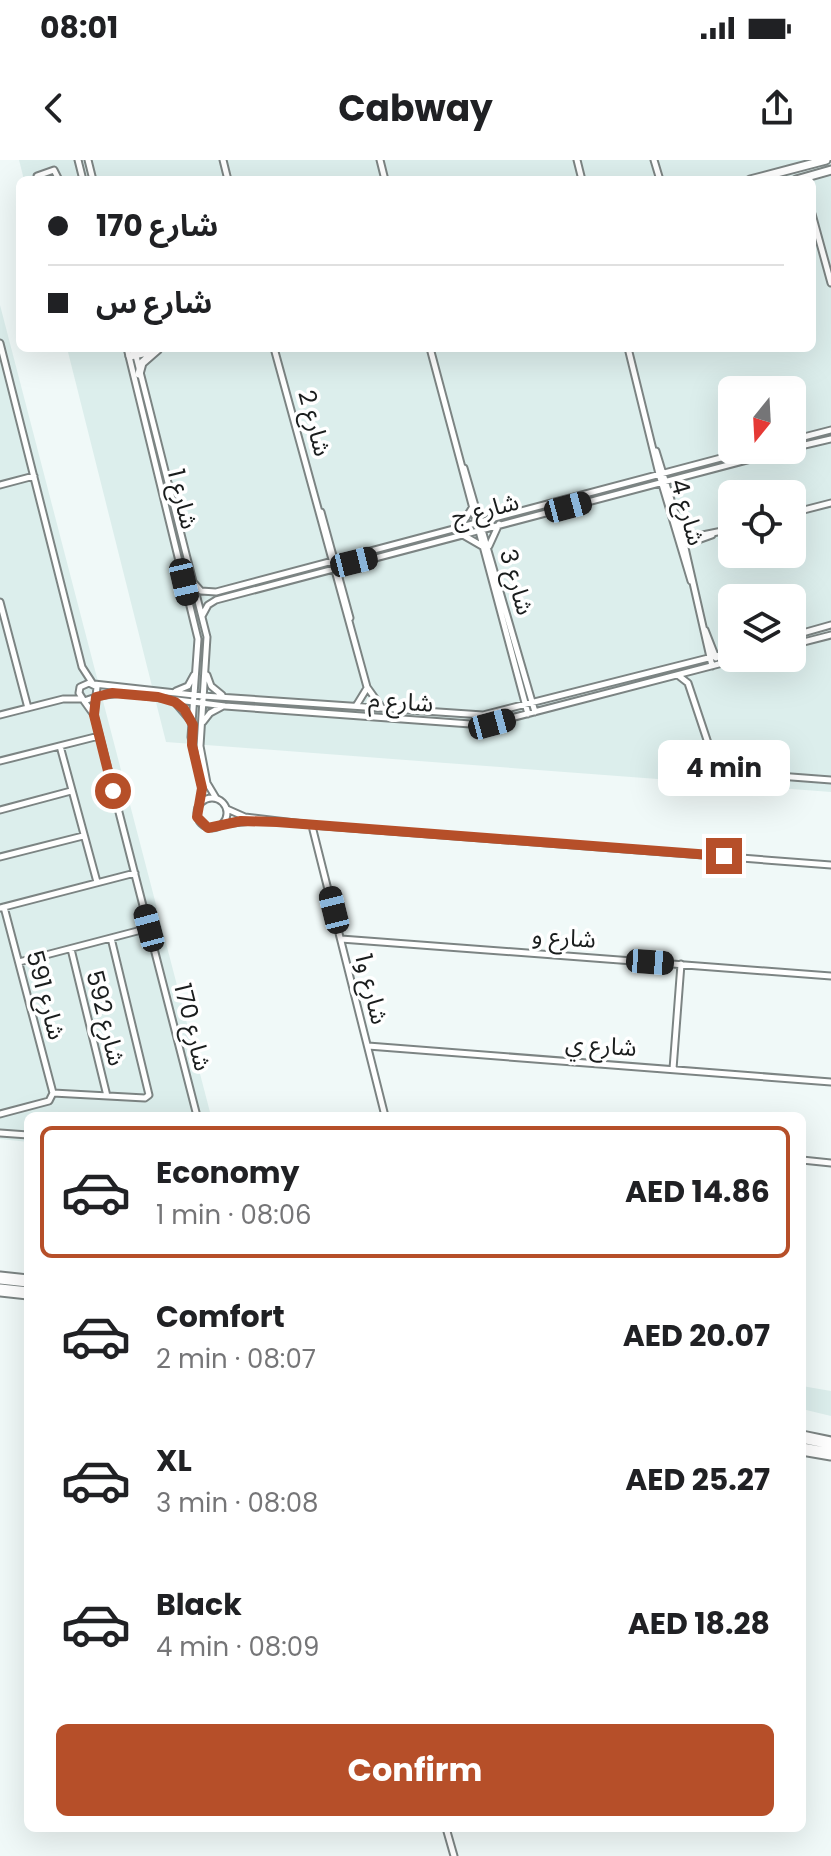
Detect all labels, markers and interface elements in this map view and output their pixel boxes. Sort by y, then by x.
text: 08:01 [40,6,118,49]
text: Cabway [338,83,493,134]
icon: back [32,86,76,130]
icon: share [755,86,799,130]
text: شارع 170 [96,204,218,247]
text: شارع س [96,281,212,324]
north arrow [718,376,806,464]
map controls [718,376,806,672]
street label: شارع 2 [289,386,340,460]
street label: شارع 1 [159,465,206,533]
street label: شارع 4 [662,475,713,550]
button: locate [718,480,806,568]
street label: شارع ج [448,485,522,534]
car [542,489,594,525]
car [328,545,380,579]
street label: شارع 3 [491,545,542,619]
car [167,556,201,608]
button: layers [718,584,806,672]
street label: شارع م [367,682,434,722]
car [466,706,518,742]
callout: 4 min [658,740,790,796]
text: 4 min [686,750,762,786]
route start [95,773,131,809]
route end [706,838,742,874]
car [317,884,351,936]
car [131,902,167,954]
street label: شارع و [531,918,597,957]
street label: شارع 591 [17,947,74,1044]
car [625,948,675,976]
street label: شارع و1 [346,950,397,1028]
street label: شارع 592 [77,967,134,1069]
street label: شارع 170 [165,980,220,1074]
street label: شارع ي [564,1026,638,1067]
text: Economy [156,1151,300,1194]
icon: car [60,1156,132,1228]
text: AED 14.86 [625,1170,770,1213]
text: 1 min · 08:06 [156,1197,312,1233]
text: Comfort [156,1295,285,1338]
icon: car [60,1300,132,1372]
text: AED 20.07 [623,1314,770,1357]
text: 2 min · 08:07 [156,1341,316,1377]
text: XL [156,1439,192,1482]
icon: car [60,1444,132,1516]
text: AED 25.27 [625,1458,770,1501]
text: 3 min · 08:08 [156,1485,318,1521]
text: Black [156,1583,242,1626]
icon: car [60,1588,132,1660]
text: AED 18.28 [628,1602,770,1645]
text: 4 min · 08:09 [156,1629,320,1665]
button: Confirm [56,1724,774,1816]

